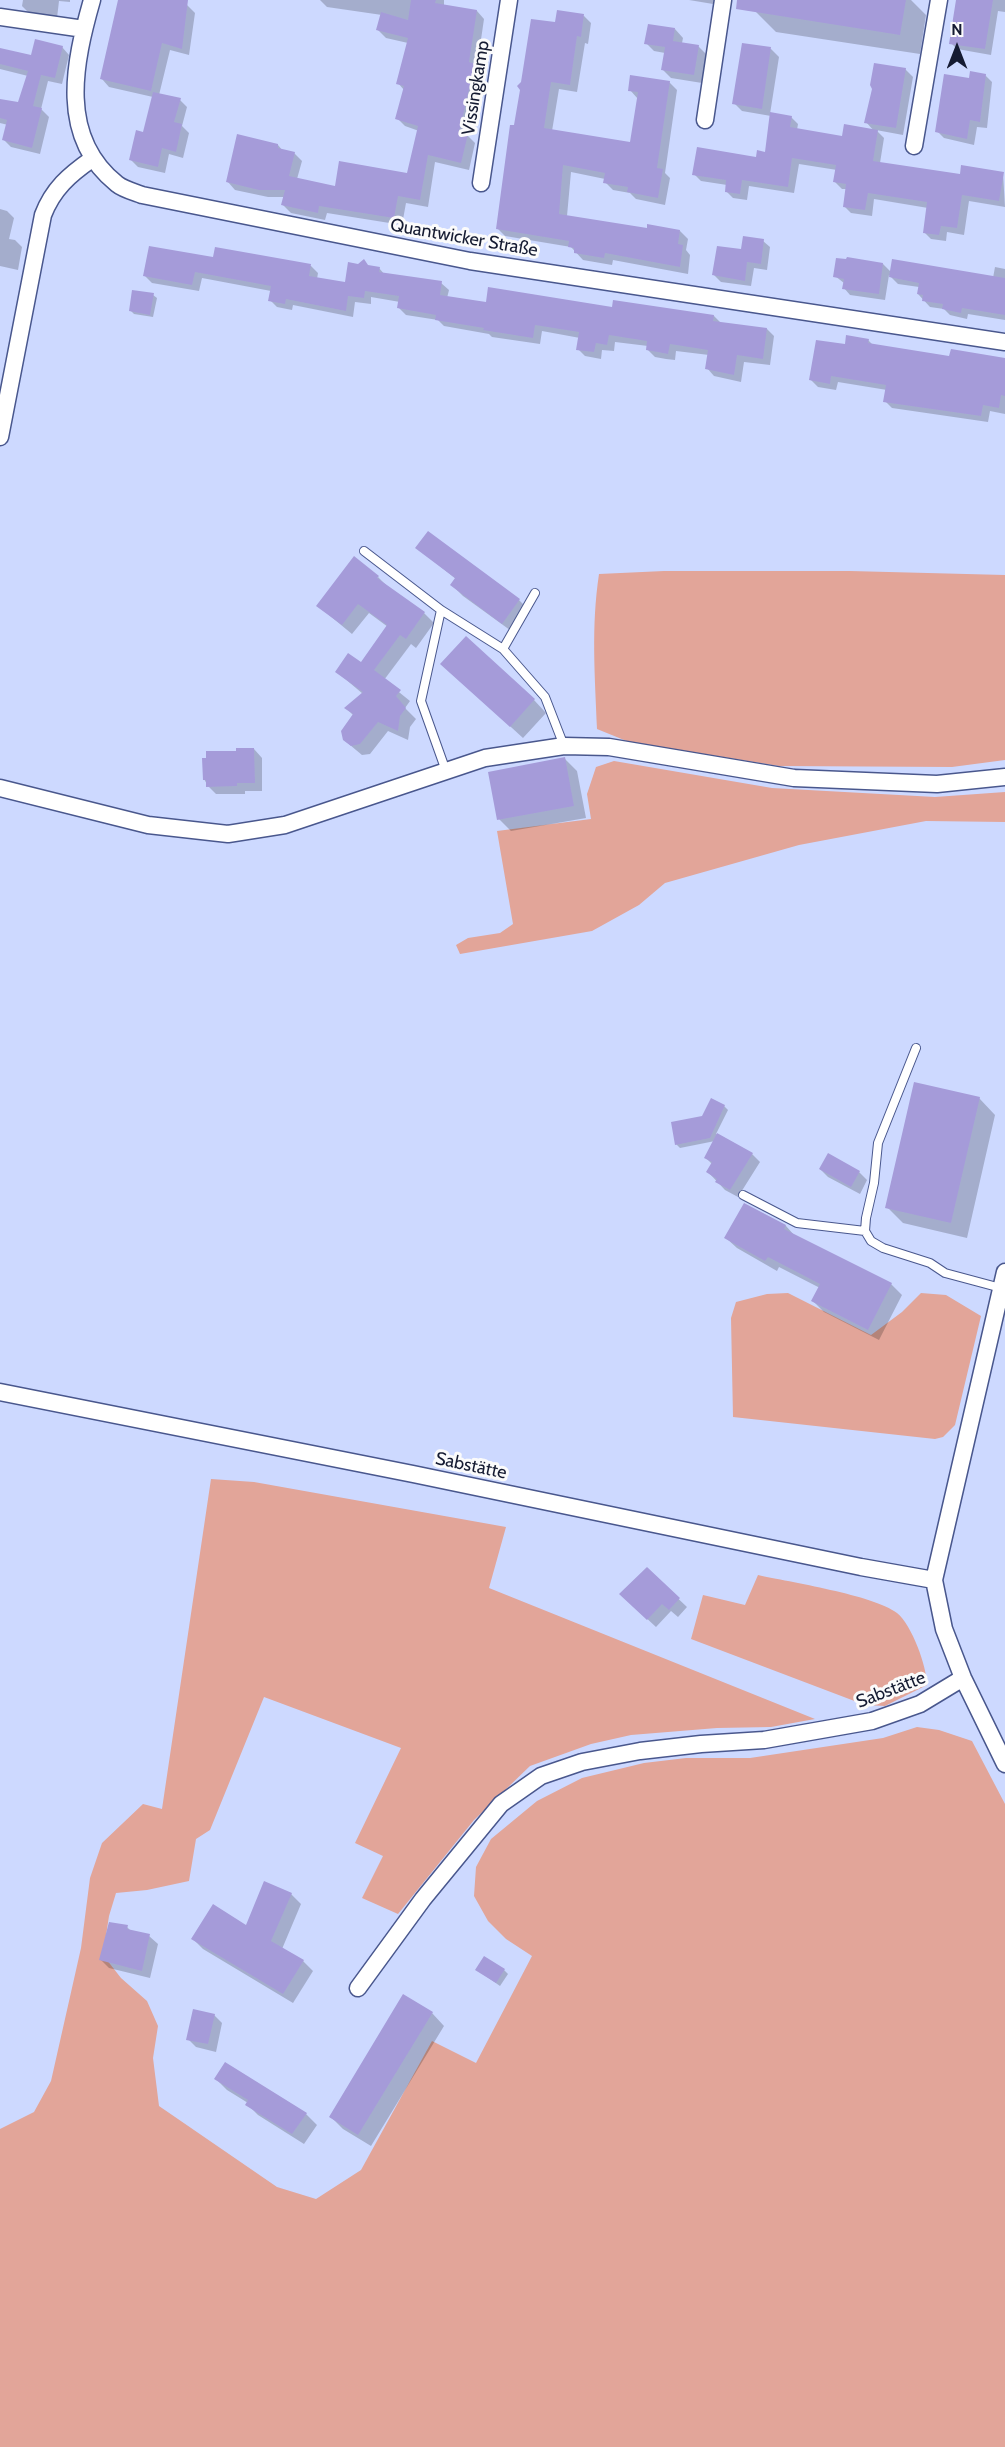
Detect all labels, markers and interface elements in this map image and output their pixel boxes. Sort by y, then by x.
north arrow [927,18,987,78]
text: N [951,20,963,39]
street label: Vissingkamp [458,39,494,137]
street label: Quantwicker Straße [389,214,539,262]
street label: Sabstätte [433,1448,509,1484]
street label: Sabstätte [853,1667,929,1713]

